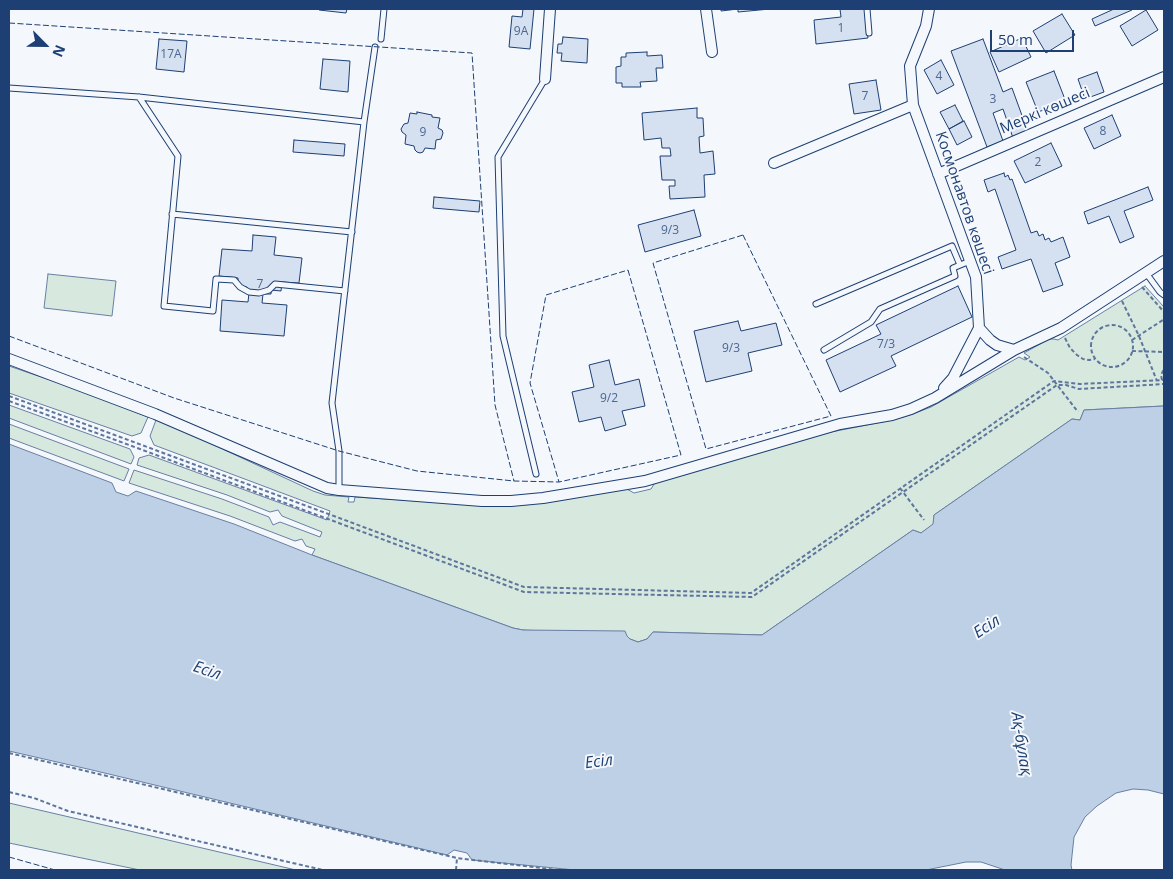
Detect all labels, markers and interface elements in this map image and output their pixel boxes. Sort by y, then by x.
north arrow [20,20,70,70]
scale bar [993,20,1077,52]
house number: 1 [838,22,844,36]
house number: 9А [514,25,528,39]
text: 50 m [998,29,1033,49]
text: N [48,42,70,60]
house number: 17А [160,48,182,62]
house number: 4 [936,70,942,84]
street label: Меркі көшесі [997,84,1093,138]
house number: 7 [862,90,868,104]
house number: 3 [990,93,996,107]
house number: 8 [1100,125,1106,139]
house number: 9 [420,126,426,140]
street label: Космонавтов көшесі [931,129,997,277]
house number: 2 [1035,156,1041,170]
house number: 9/3 [661,224,679,238]
house number: 7 [257,278,263,292]
house number: 7/3 [877,338,895,352]
house number: 9/3 [722,342,740,356]
house number: 9/2 [600,392,618,406]
water label: Есіл [970,611,1004,643]
water label: Есіл [191,657,223,685]
water label: Ақ-бұлақ [1006,711,1036,777]
water label: Есіл [584,751,614,773]

